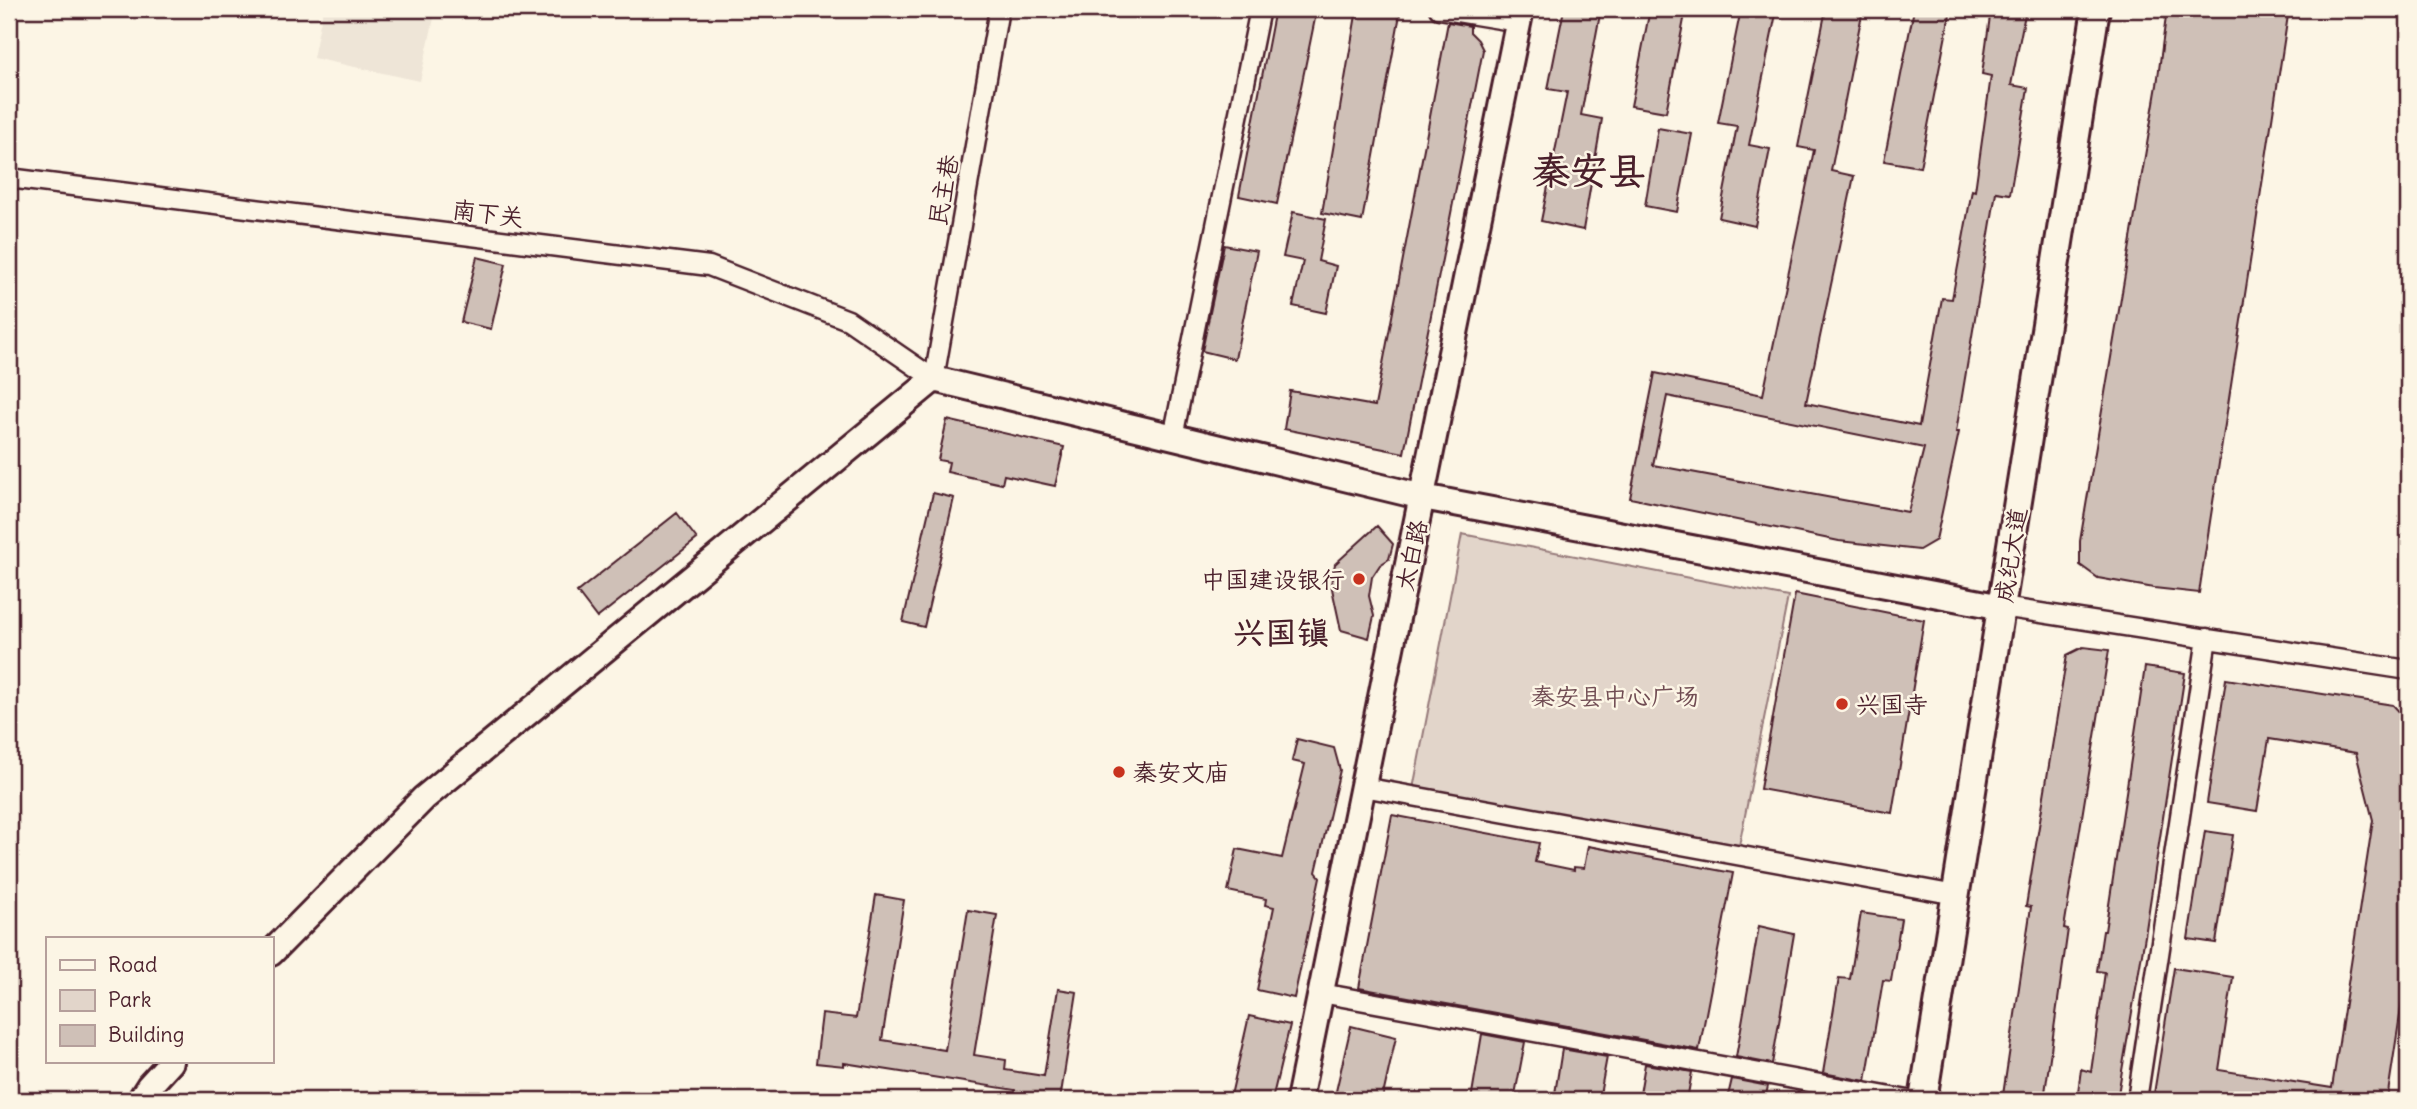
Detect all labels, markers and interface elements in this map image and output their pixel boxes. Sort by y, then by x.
district label: 秦安县 [1532,147,1646,194]
street label: 民主巷 [922,152,964,228]
street label: 南下关 [450,194,526,232]
street label: 成纪大道 [1988,505,2032,605]
street label: 太白路 [1389,517,1433,593]
place label: 中国建设银行 [1201,564,1345,594]
marker: 中国建设银行 [1351,571,1367,587]
district label: 兴国镇 [1233,612,1329,653]
park label: 秦安县中心广场 [1531,681,1699,711]
place label: 兴国寺 [1856,689,1928,719]
marker: 兴国寺 [1834,696,1850,712]
place label: 秦安文庙 [1133,757,1229,787]
marker: 秦安文庙 [1111,764,1127,780]
legend [46,937,273,1064]
text: Road [108,951,157,978]
text: Park [108,986,151,1013]
text: Building [108,1021,184,1048]

